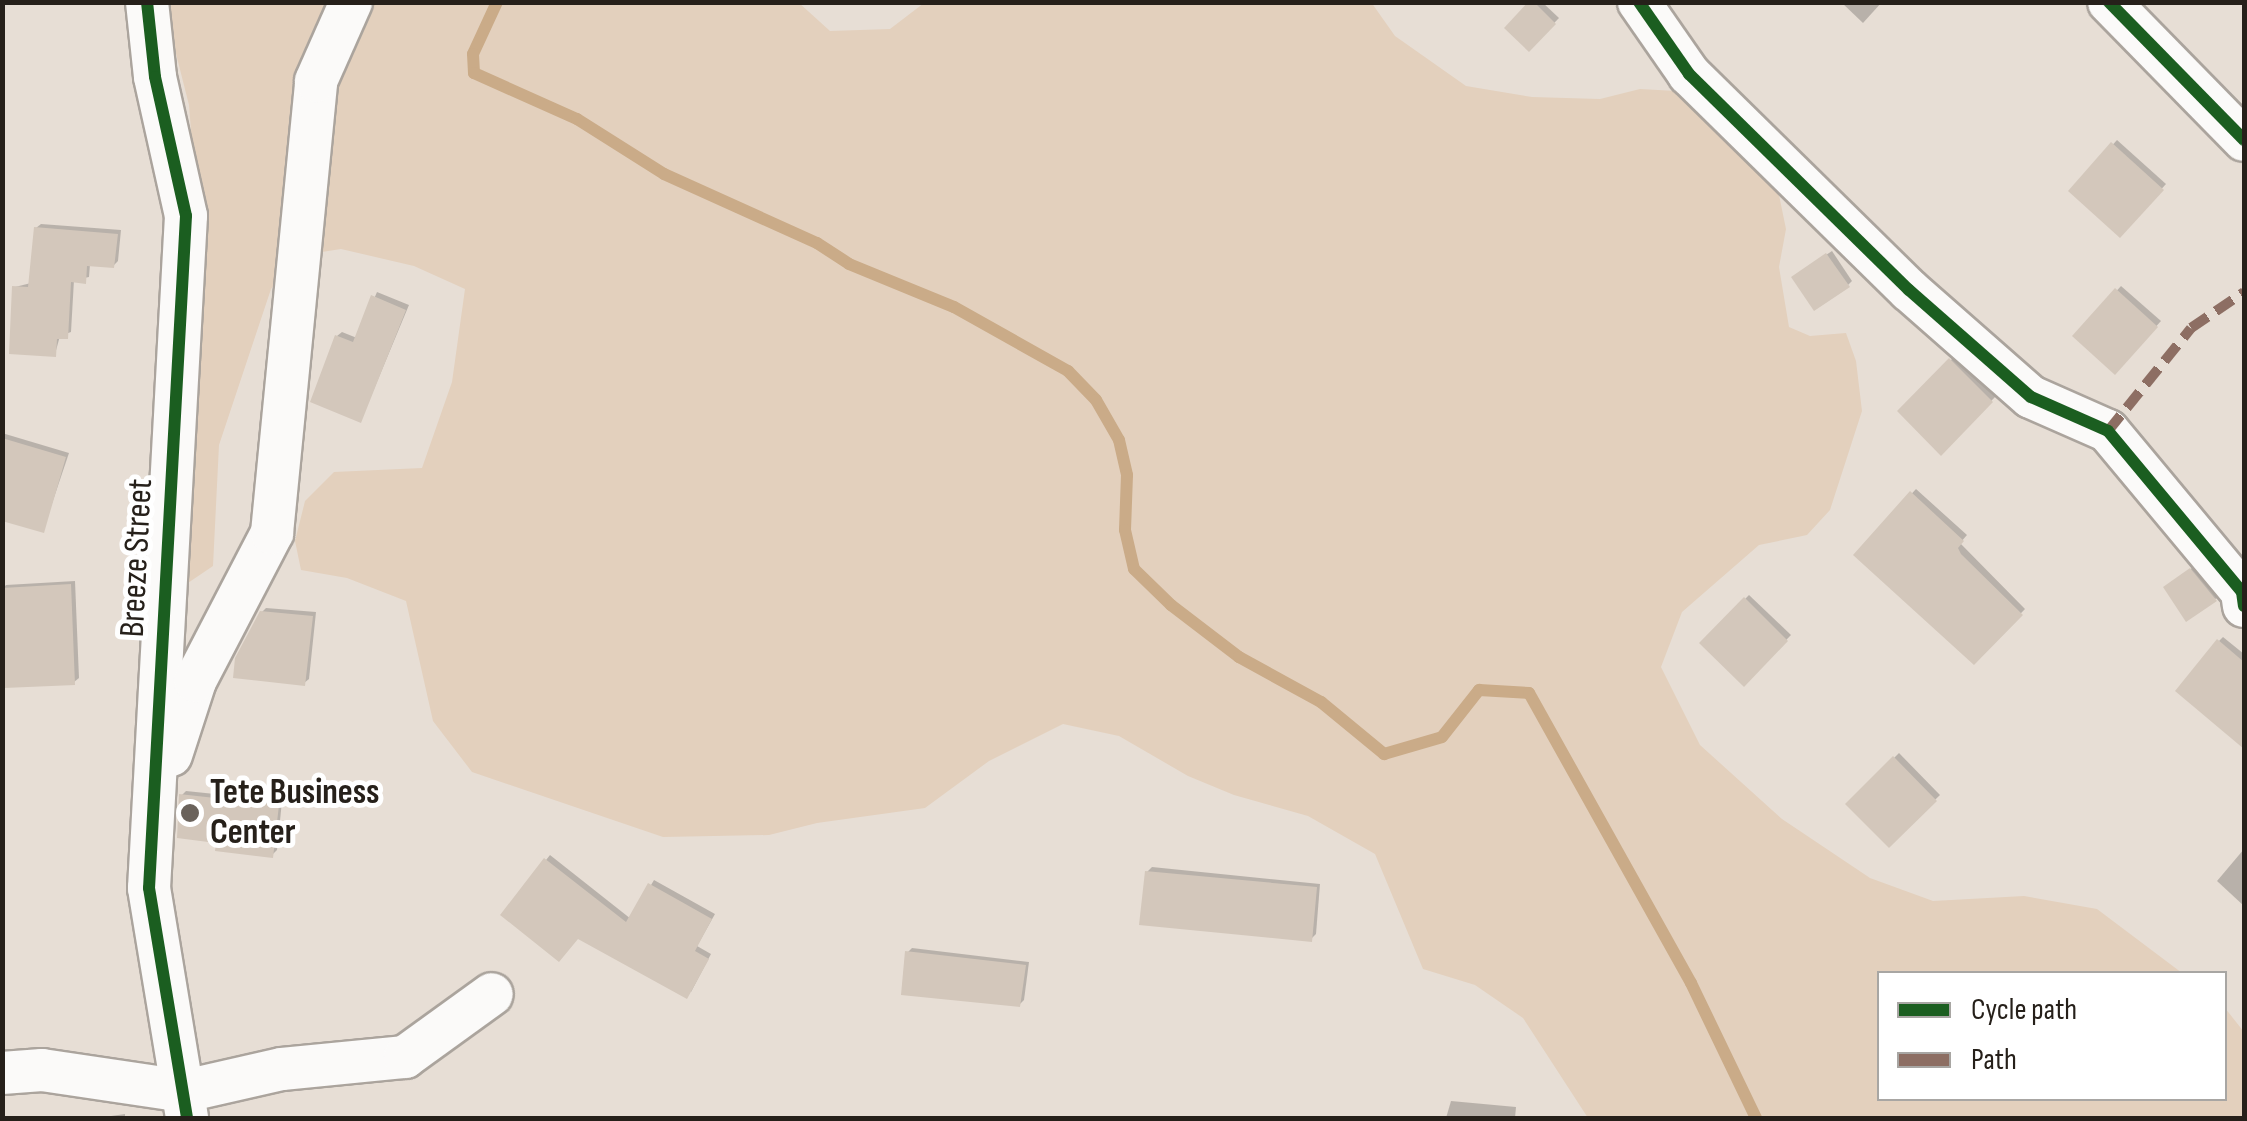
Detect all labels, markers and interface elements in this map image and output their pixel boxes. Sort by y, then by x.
street label: Breeze Street [112,478,162,638]
place label: Tete Business Center [210,772,379,854]
marker: Tete Business Center [179,802,201,824]
legend [1877,971,2227,1101]
text: Cycle path [1971,992,2077,1028]
text: Path [1971,1042,2017,1078]

